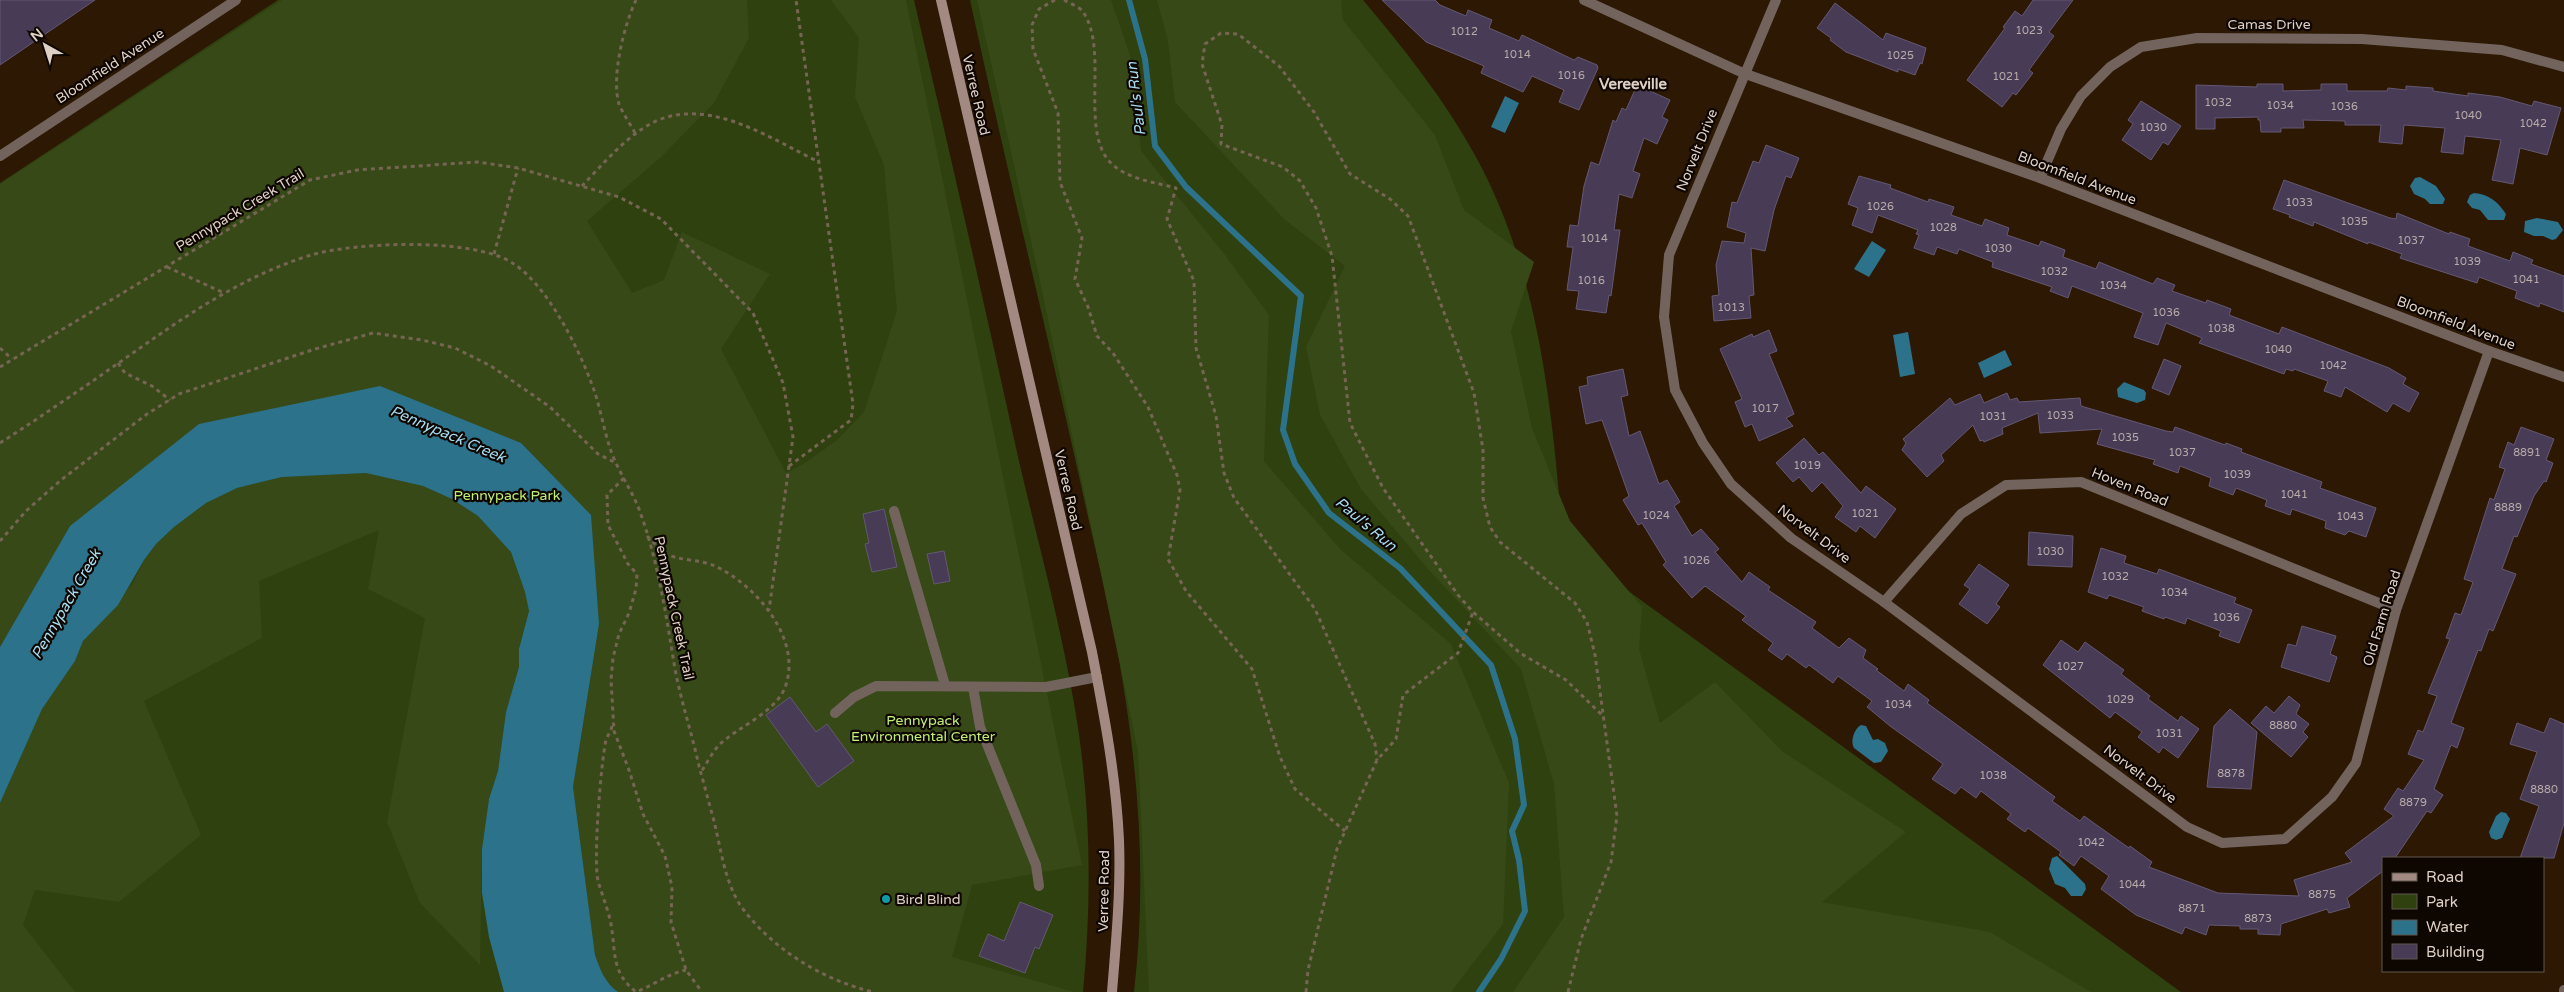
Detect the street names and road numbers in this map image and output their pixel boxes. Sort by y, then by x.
street label: Camas Drive [2227,16,2311,33]
street label: Bloomfield Avenue [53,25,167,107]
street label: Verree Road [958,53,994,137]
street label: Norvelt Drive [1673,106,1721,194]
street label: Bloomfield Avenue [2015,148,2139,208]
street label: Pennypack Creek Trail [173,165,307,255]
street label: Bloomfield Avenue [2394,293,2518,353]
street label: Verree Road [1050,448,1086,532]
street label: Hoven Road [2089,464,2171,510]
street label: Norvelt Drive [1774,501,1854,567]
street label: Pennypack Creek Trail [650,534,698,682]
street label: Old Farm Road [2359,568,2405,668]
street label: Norvelt Drive [2100,741,2180,807]
street label: Verree Road [1095,850,1113,932]

